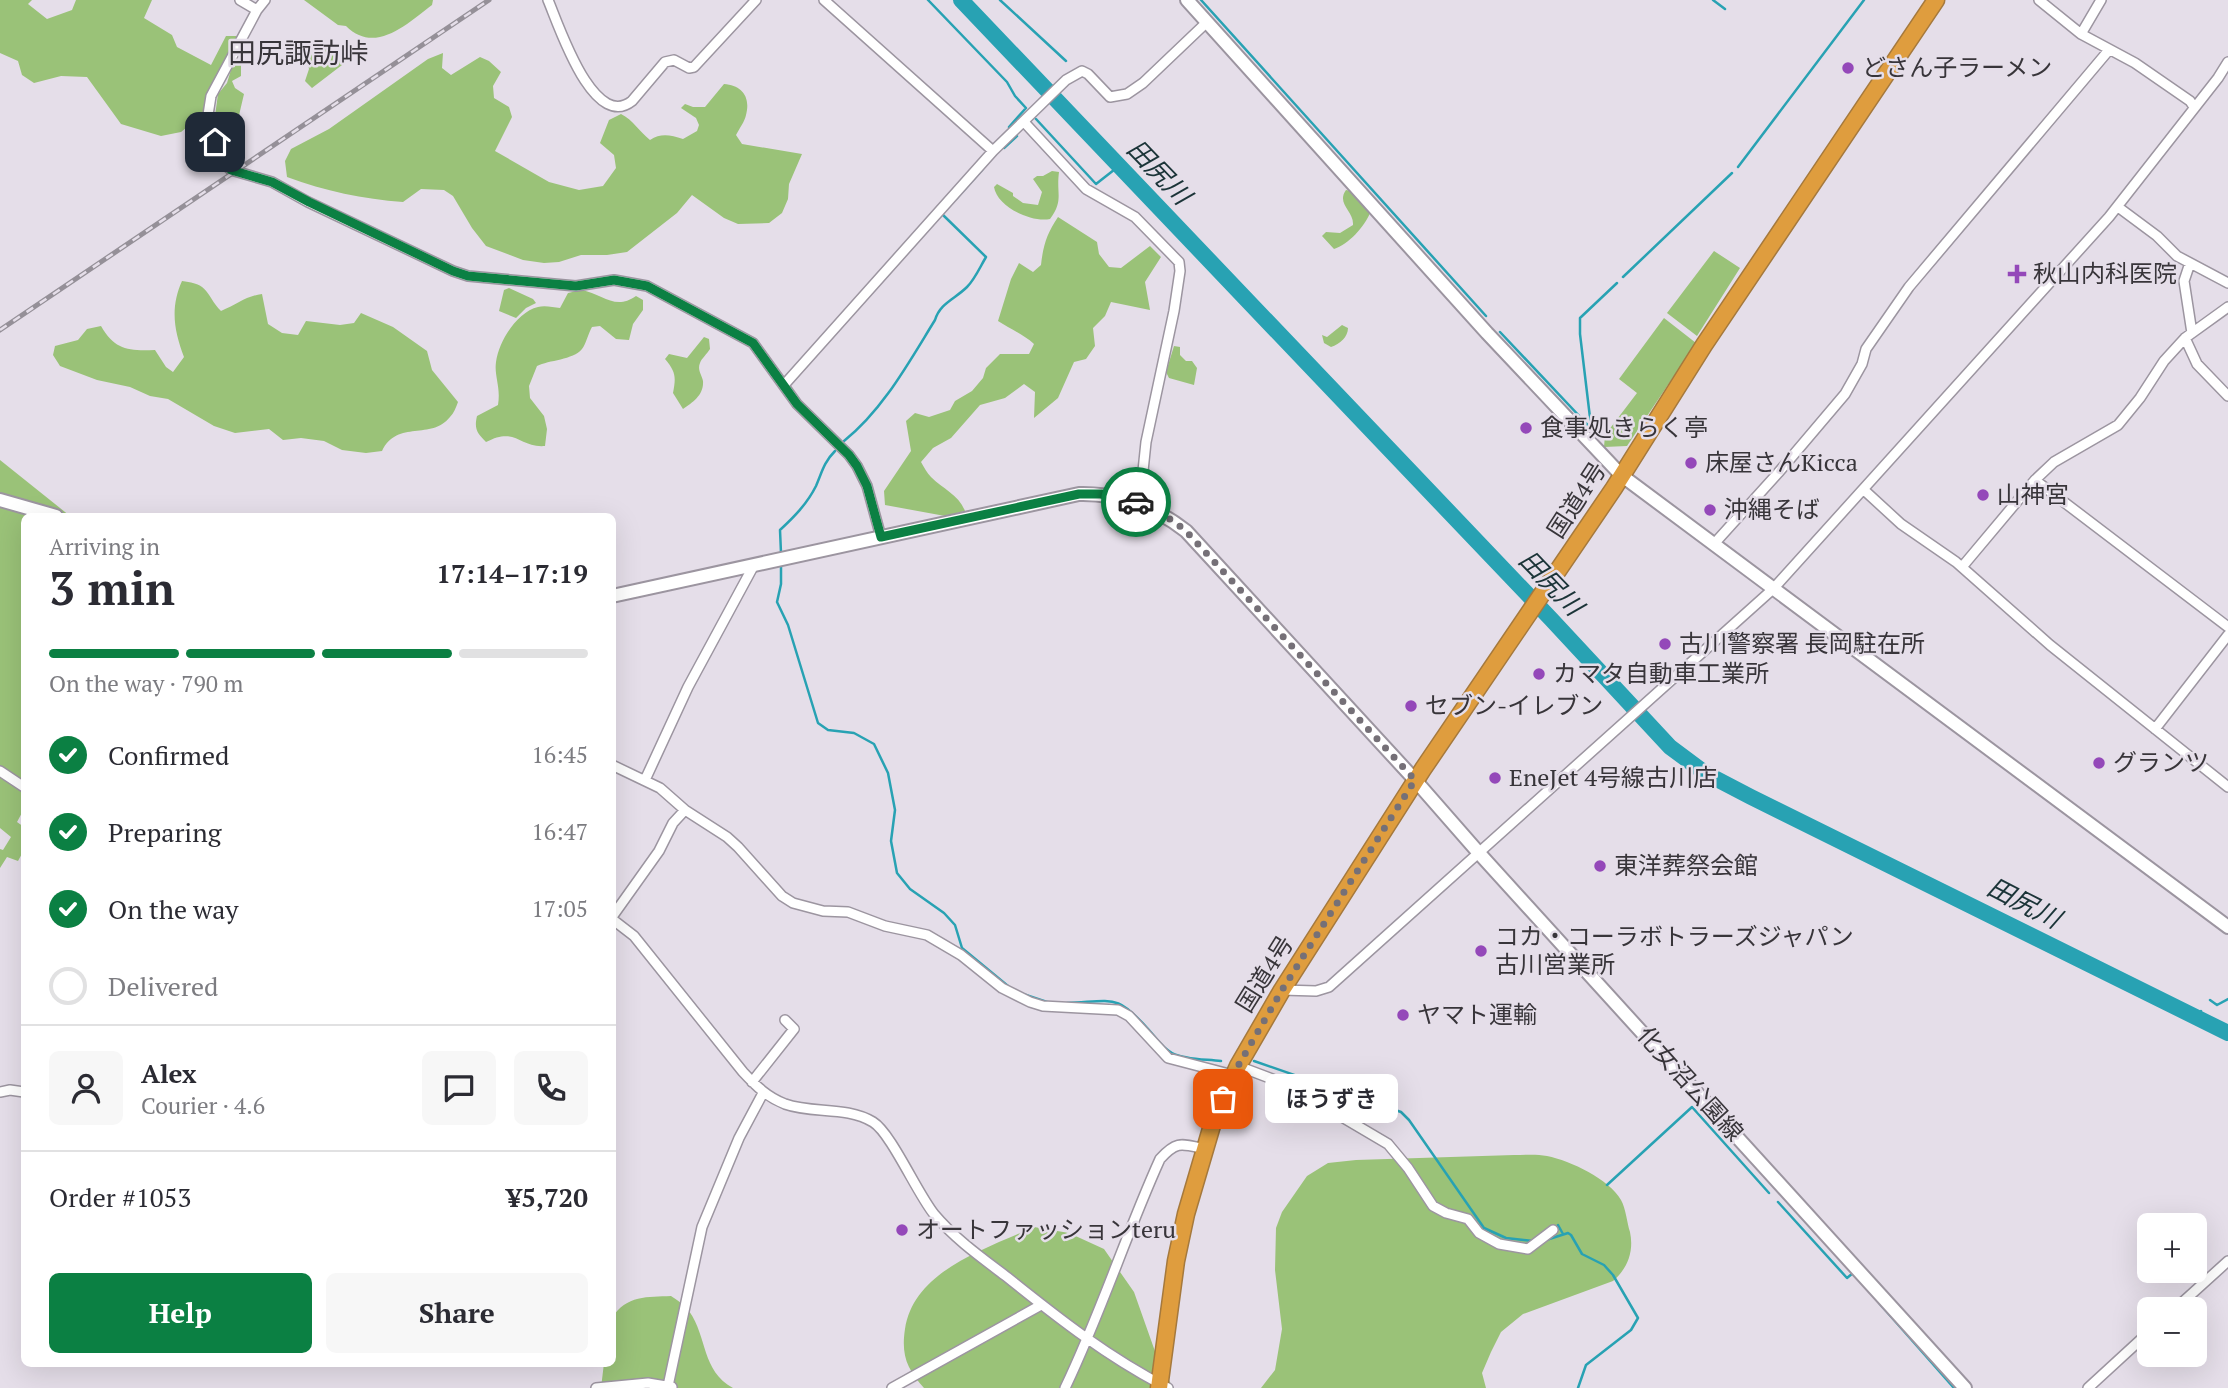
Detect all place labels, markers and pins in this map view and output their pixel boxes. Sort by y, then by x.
place label: どさん子ラーメン [1862,51,2052,83]
marker: どさん子ラーメン [1840,60,1856,76]
pin [185,112,245,172]
place label: 秋山内科医院 [2033,257,2177,289]
marker: 秋山内科医院 [2007,264,2027,284]
place label: 食事処きらく亭 [1540,411,1708,443]
marker: 食事処きらく亭 [1518,420,1534,436]
place label: 床屋さんKicca [1705,446,1858,478]
marker: 床屋さんKicca [1683,455,1699,471]
place label: 山神宮 [1997,478,2069,510]
marker: 山神宮 [1975,487,1991,503]
place label: 沖縄そば [1724,493,1820,525]
marker: 沖縄そば [1702,502,1718,518]
place label: 古川警察署 長岡駐在所 [1679,627,1925,659]
marker: 古川警察署 長岡駐在所 [1657,636,1673,652]
place label: カマタ自動車工業所 [1553,657,1769,689]
marker: カマタ自動車工業所 [1531,666,1547,682]
place label: セブン-イレブン [1425,689,1603,721]
marker: セブン-イレブン [1403,698,1419,714]
place label: グランツ [2113,746,2209,778]
marker: グランツ [2091,755,2107,771]
place label: EneJet 4号線古川店 [1509,761,1717,793]
marker: EneJet 4号線古川店 [1487,770,1503,786]
place label: 東洋葬祭会館 [1614,849,1758,881]
marker: 東洋葬祭会館 [1592,858,1608,874]
place label: コカ・コーラボトラーズジャパン 古川営業所 [1495,920,1854,980]
marker: コカ・コーラボトラーズジャパン 古川営業所 [1473,943,1489,959]
place label: ヤマト運輸 [1417,998,1537,1030]
marker: ヤマト運輸 [1395,1007,1411,1023]
pin [1193,1069,1253,1129]
callout: ほうずき [1265,1074,1398,1124]
place label: オートファッションteru [916,1213,1176,1245]
marker: オートファッションteru [894,1222,910,1238]

